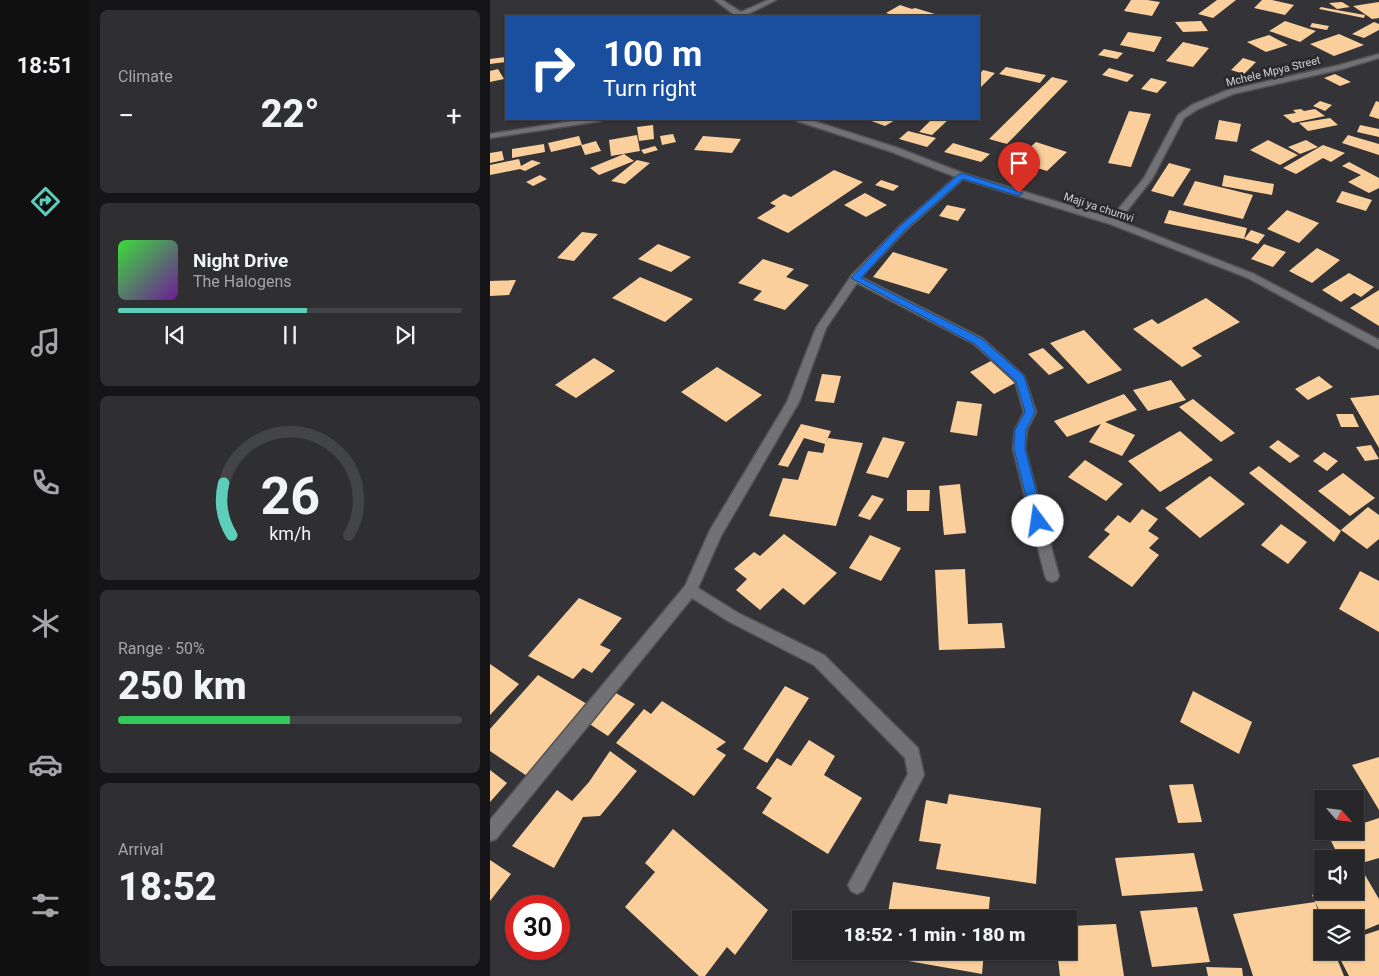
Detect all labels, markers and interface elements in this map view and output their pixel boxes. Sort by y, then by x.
text: 100 m [603,34,702,75]
icon: right [520,35,585,100]
text: 18:51 [17,53,73,78]
street label: Mchele Mpya Street [1224,53,1322,90]
text: Climate [118,67,173,86]
text: Turn right [603,76,697,101]
text: 22° [261,92,319,136]
text: − [118,99,134,132]
text: + [446,99,462,132]
pin [998,142,1040,193]
icon: arrive [1005,149,1033,177]
icon: directions [28,184,63,219]
street label: Maji ya chumvi [1062,190,1136,225]
text: Night Drive [193,249,288,272]
text: The Halogens [193,272,292,291]
icon: previous [161,321,189,349]
icon: pause [276,321,304,349]
icon: next [391,321,419,349]
icon: music [28,325,63,360]
icon: phone [28,465,63,500]
text: 26 [260,466,320,527]
position arrow [1011,494,1063,546]
text: km/h [269,523,311,544]
icon: climate [28,606,63,641]
text: Range · 50% [118,639,205,658]
text: 250 km [118,664,247,708]
icon: car [28,747,63,782]
north arrow [1314,790,1364,840]
map controls [1314,790,1364,960]
text: Arrival [118,840,163,859]
button: sound [1314,850,1364,900]
text: 18:52 [118,865,217,909]
icon: filters [28,888,63,923]
speed limit sign: 30 [505,895,570,960]
button: layers [1314,910,1364,960]
text: 18:52 · 1 min · 180 m [843,923,1026,946]

